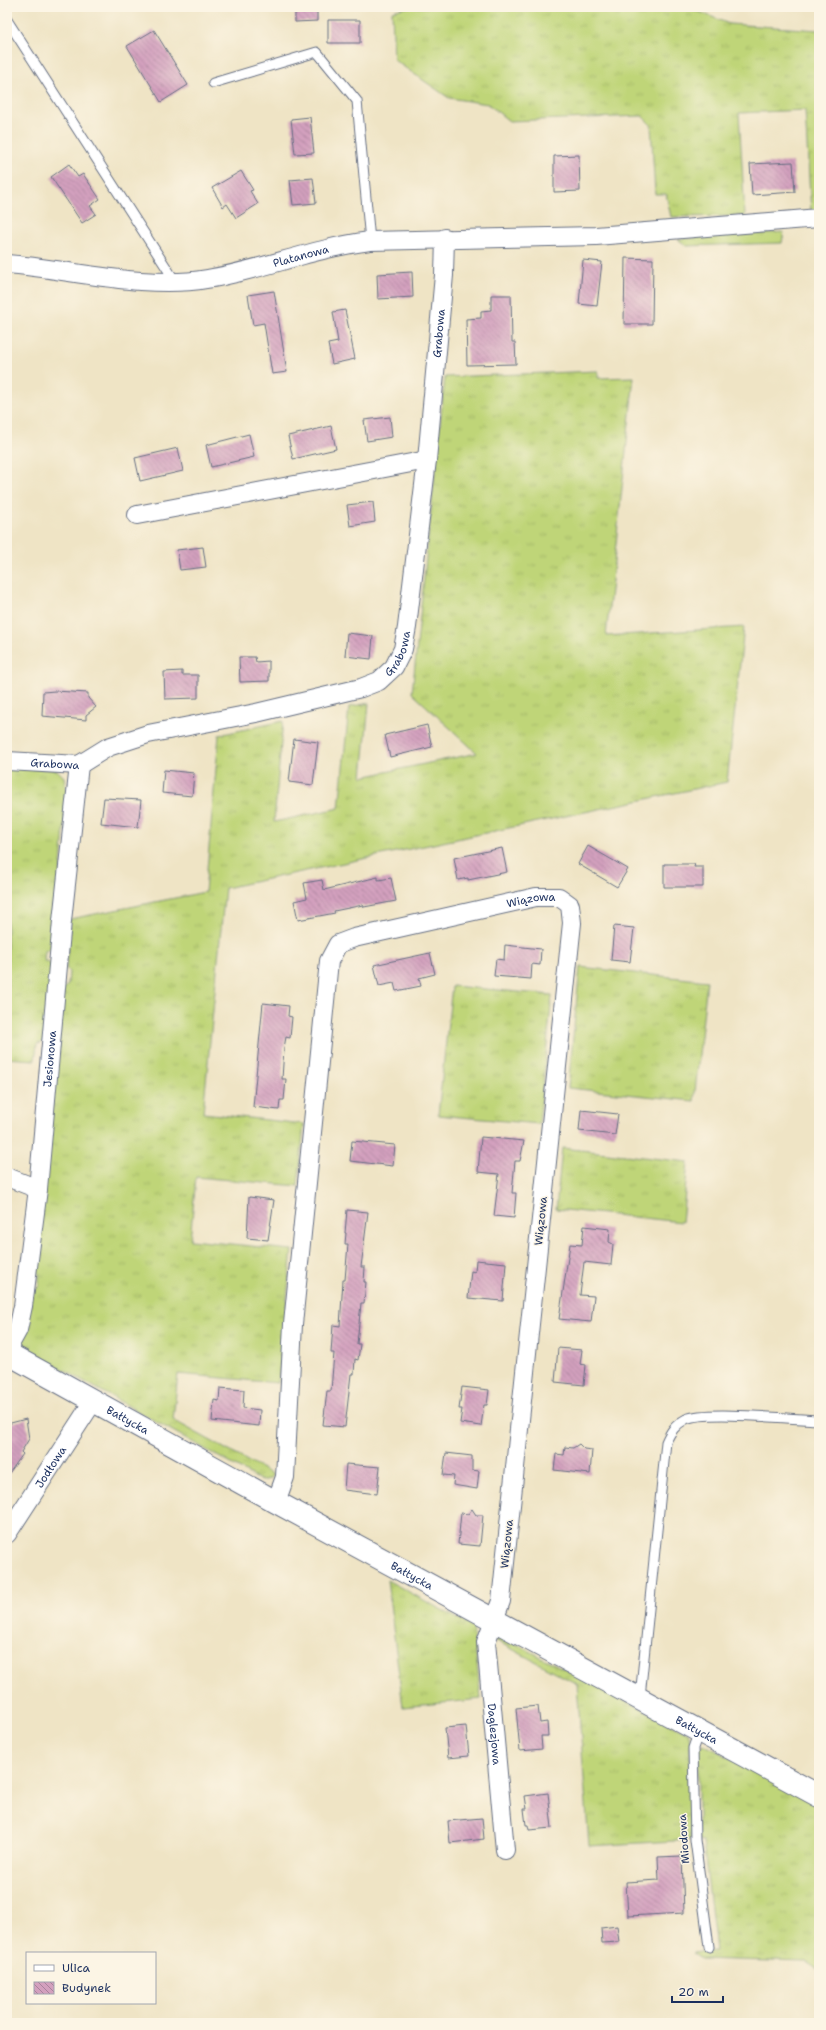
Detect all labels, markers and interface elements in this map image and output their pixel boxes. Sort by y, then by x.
street label: Platanowa [271,241,330,271]
street label: Grabowa [429,308,448,358]
street label: Grabowa [381,630,414,680]
street label: Grabowa [30,755,80,773]
street label: Wiązowa [505,889,555,911]
street label: Jesionowa [40,1030,60,1088]
street label: Wiązowa [531,1196,551,1246]
street label: Bałtycka [104,1402,152,1438]
street label: Jodłowa [32,1443,70,1491]
street label: Wiązowa [497,1519,517,1569]
street label: Bałtycka [388,1558,436,1593]
street label: Daglezjowa [484,1703,505,1766]
street label: Bałtycka [673,1712,721,1747]
street label: Miodowa [675,1814,693,1864]
legend [26,1952,156,2004]
text: Ulica [62,1960,91,1976]
scale bar [672,1978,723,2004]
text: Budynek [62,1980,111,1996]
text: 20 m [678,1984,709,2000]

